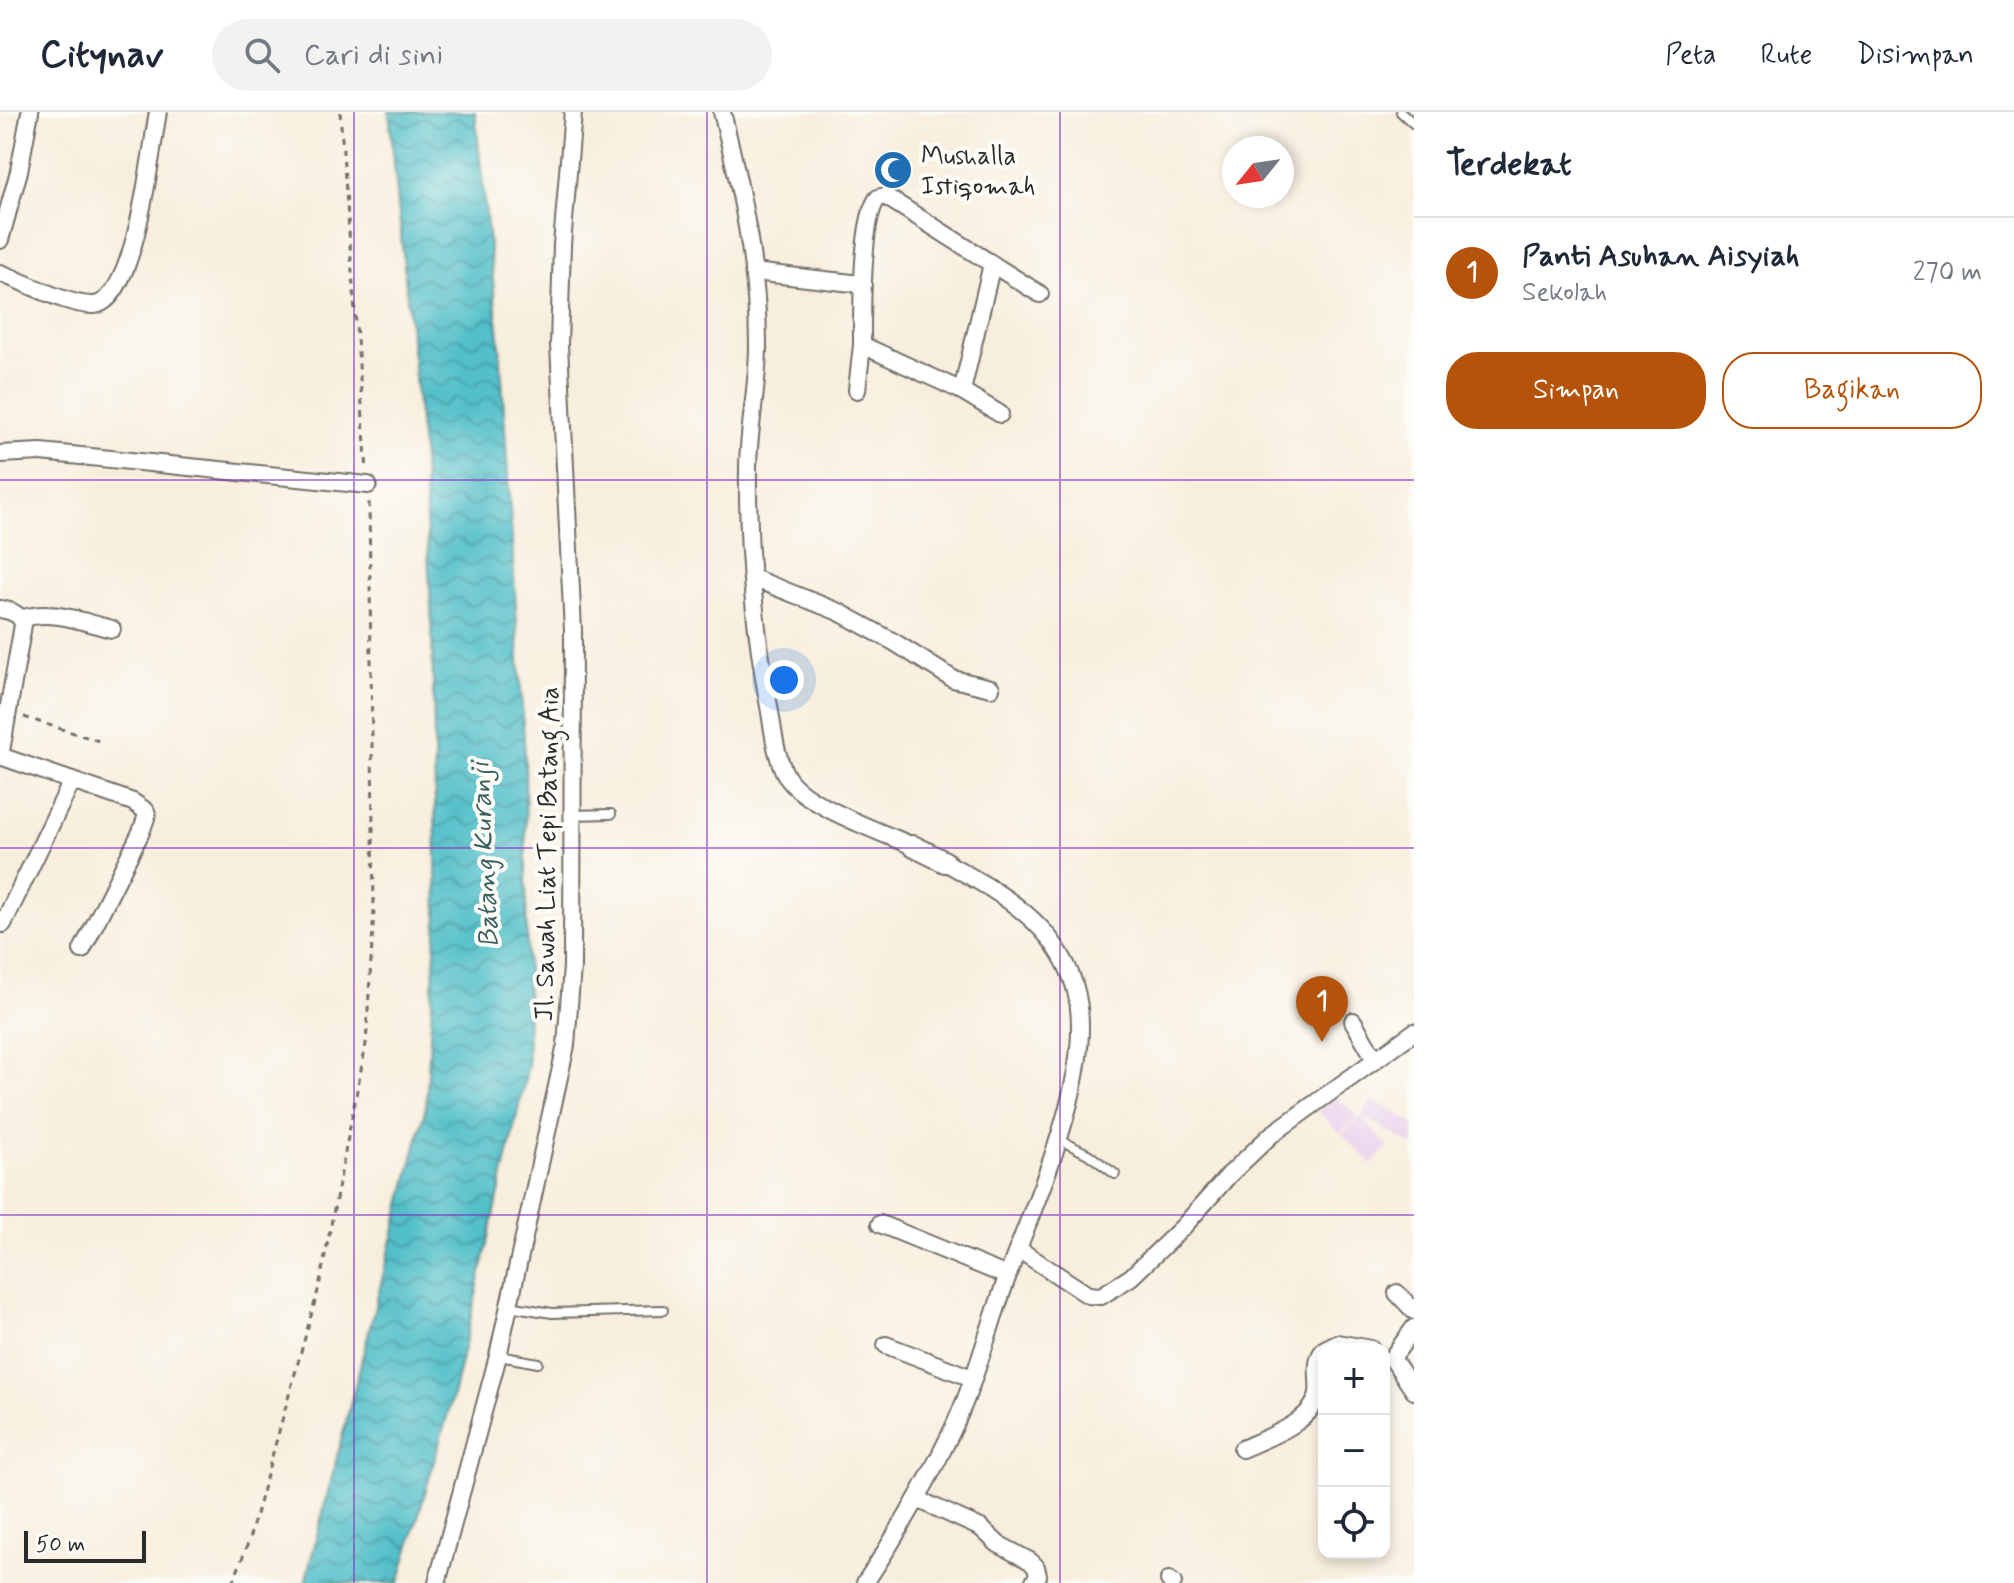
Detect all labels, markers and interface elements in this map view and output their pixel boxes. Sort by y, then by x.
search box [212,19,772,91]
text: Citynav [40,31,164,80]
icon: search [240,33,284,77]
text: Cari di sini [304,36,443,75]
text: Peta [1665,37,1716,74]
text: Rute [1760,37,1812,74]
text: Disimpan [1856,37,1974,74]
north arrow [1222,136,1294,208]
place label: Mushalla Istiqomah [921,140,1035,204]
text: Terdekat [1446,142,1572,187]
mosque icon: Mushalla Istiqomah [872,149,914,191]
text: Panti Asuhan Aisyiah [1522,237,1800,276]
text: 1 [1466,256,1478,290]
text: 270 m [1913,256,1982,290]
text: Sekolah [1522,276,1608,310]
button: Simpan [1446,352,1706,429]
button: Bagikan [1722,352,1982,429]
your location [764,660,804,700]
street label: Jl. Sawah Liat Tepi Batang Aia [528,686,571,1022]
water label: Batang Kuranji [462,758,509,949]
pin: 1 [1296,976,1348,1042]
map controls [1318,1343,1390,1559]
button: + [1318,1343,1390,1415]
button: − [1318,1415,1390,1487]
button: locate [1318,1487,1390,1559]
scale bar [24,1527,146,1563]
text: 50 m [36,1531,85,1559]

